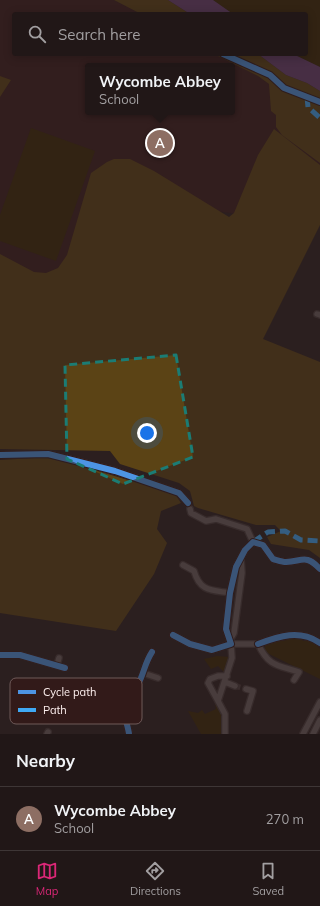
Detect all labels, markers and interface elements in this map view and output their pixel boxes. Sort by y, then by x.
search box [12,12,308,56]
icon: search [26,23,48,45]
text: Search here [58,25,140,44]
popup [85,63,235,115]
text: Wycombe Abbey [99,72,221,91]
text: School [99,91,139,107]
pin: A [147,128,173,158]
your location [137,423,157,443]
legend [10,678,142,724]
text: Cycle path [43,685,96,699]
text: Path [43,703,67,717]
text: Nearby [16,750,75,771]
text: Wycombe Abbey [54,801,176,820]
text: A [24,811,34,827]
text: 270 m [266,811,304,827]
text: School [54,820,94,836]
tab: Map [36,860,58,898]
tab: Directions [130,860,181,898]
tab: Saved [252,860,284,898]

